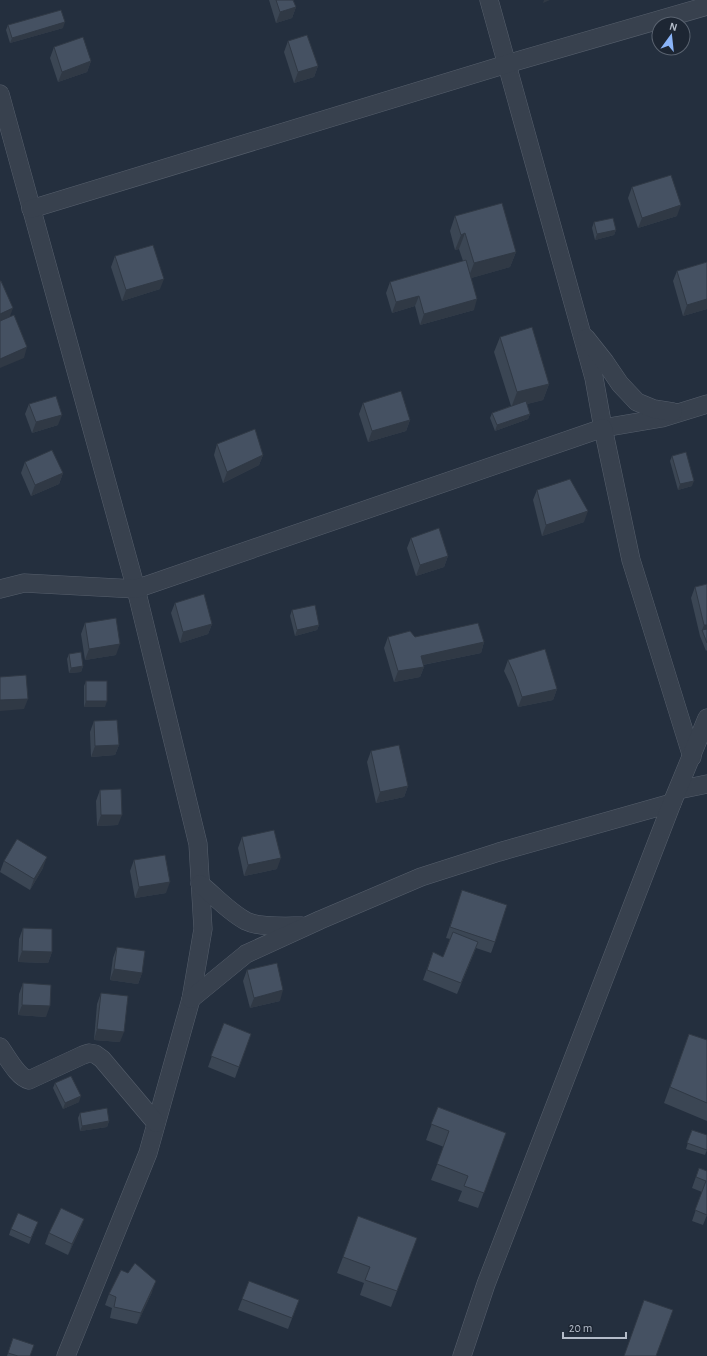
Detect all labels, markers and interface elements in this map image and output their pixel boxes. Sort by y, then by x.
north arrow [651,16,691,56]
text: N [668,21,679,33]
scale bar [563,1314,626,1340]
text: 20 m [569,1322,592,1334]

